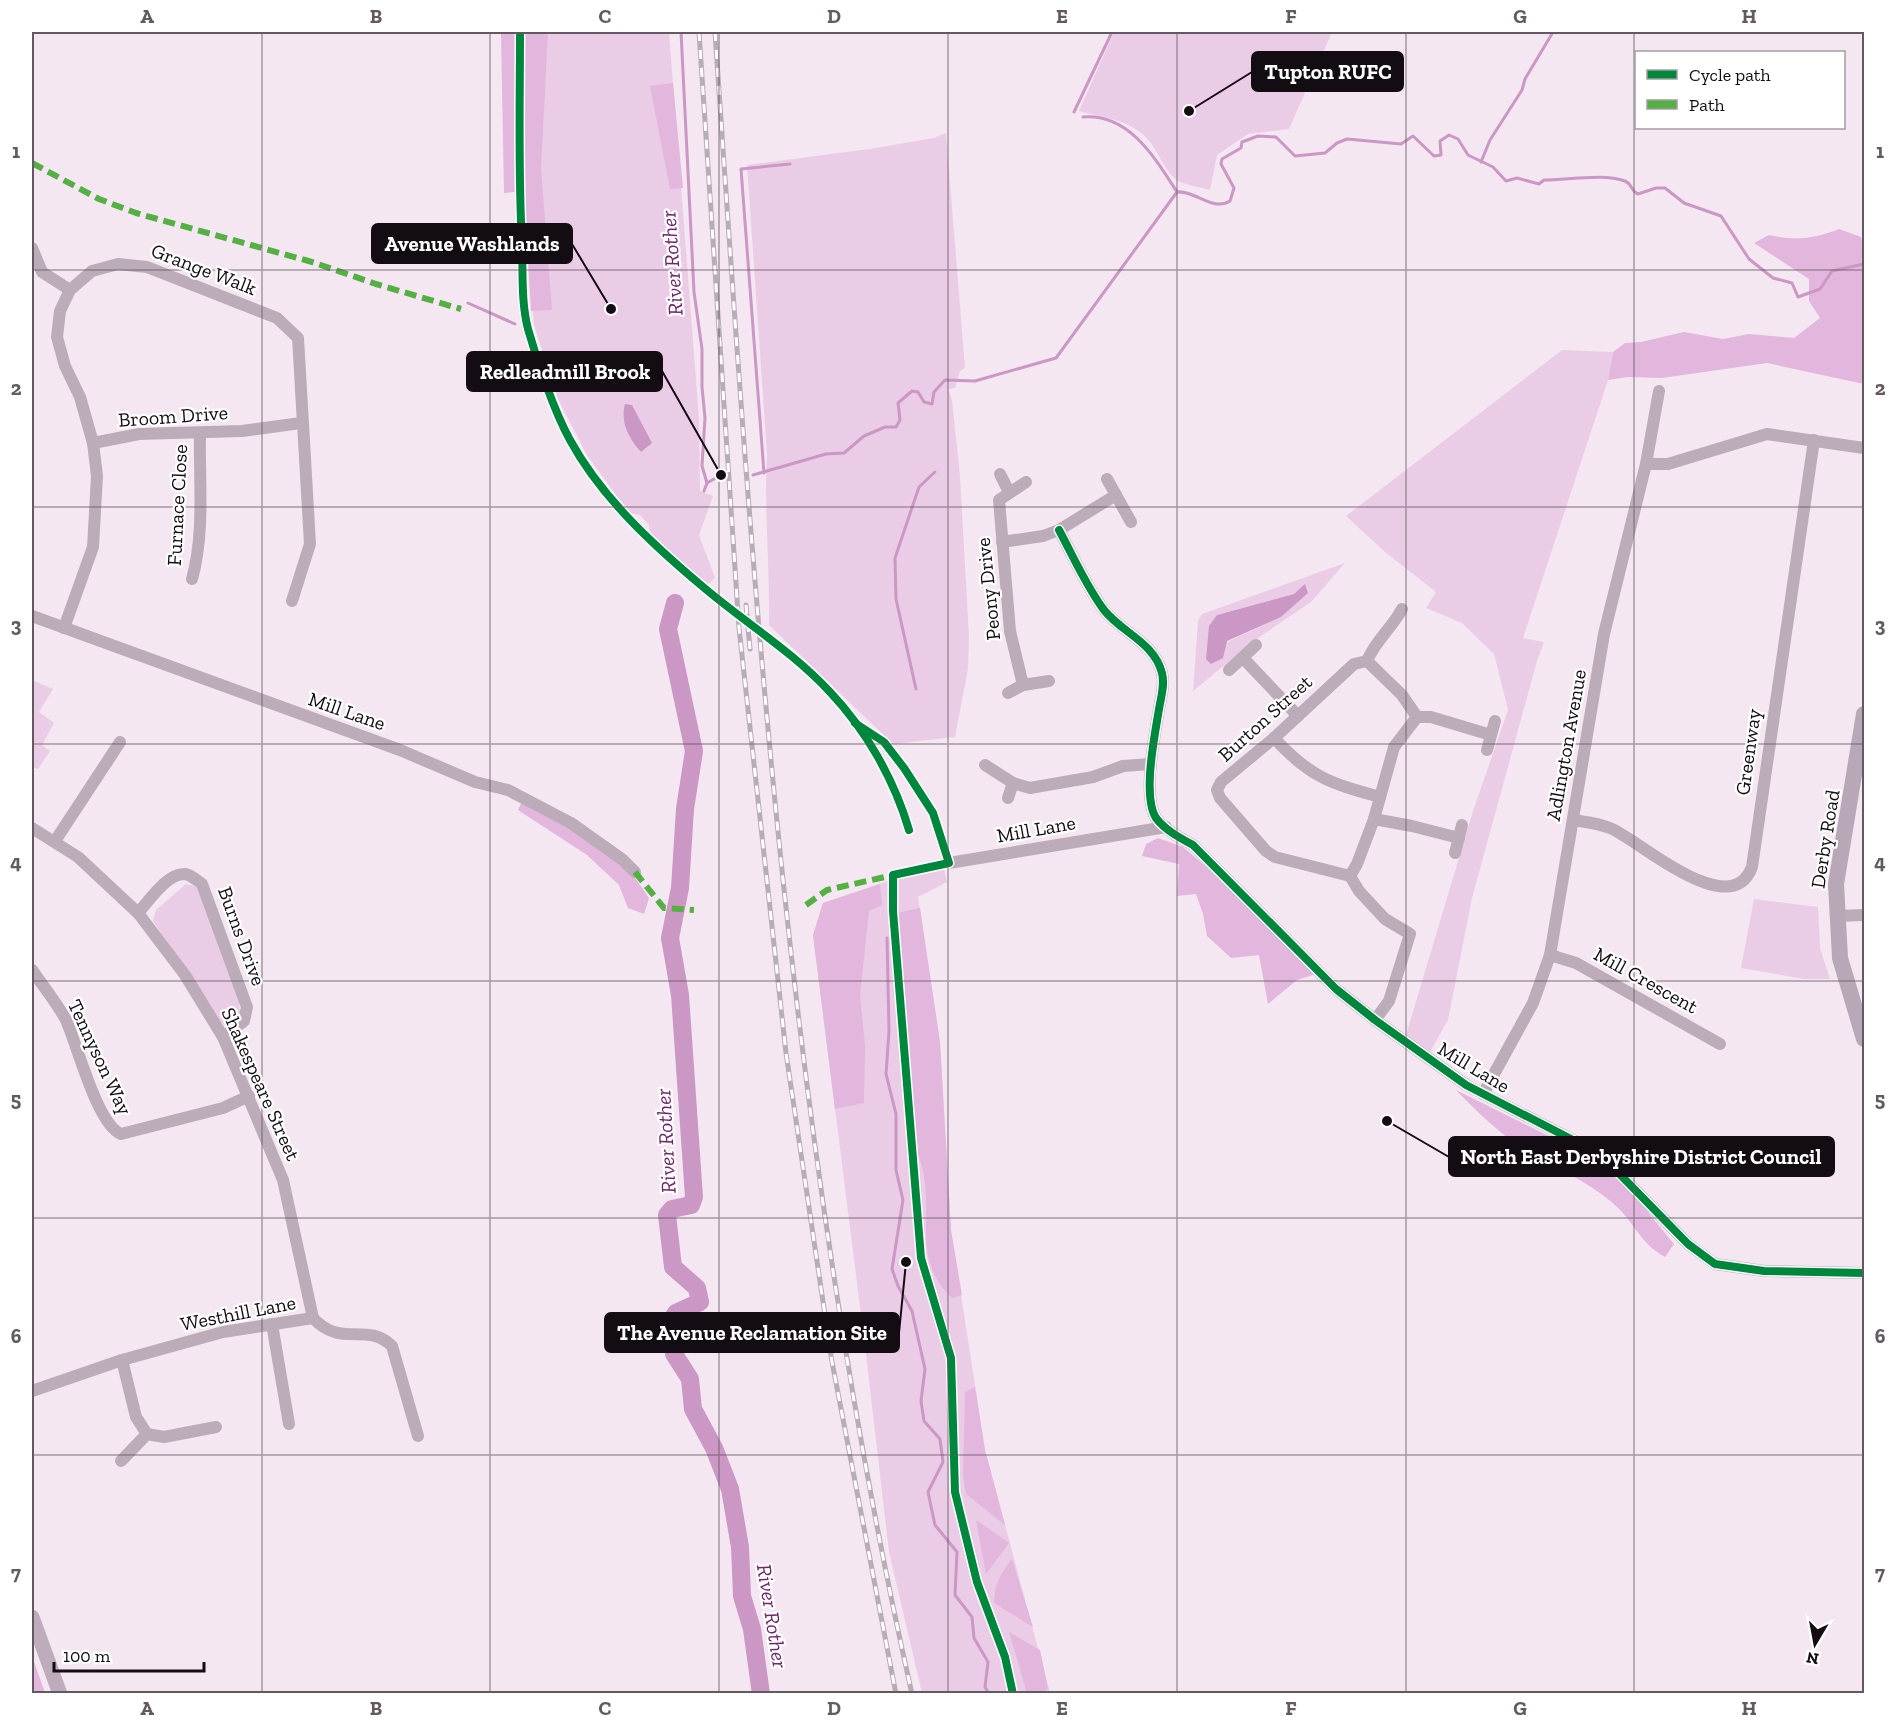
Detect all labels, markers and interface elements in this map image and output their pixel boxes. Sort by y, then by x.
text: A [140,4,154,28]
text: B [370,4,382,28]
text: C [599,4,612,28]
text: D [827,4,841,28]
text: E [1056,4,1068,28]
text: F [1285,4,1297,28]
text: G [1513,4,1527,28]
text: H [1741,4,1757,28]
legend [1635,51,1845,129]
callout: Tupton RUFC [1252,52,1403,91]
text: Tupton RUFC [1264,59,1392,84]
text: Cycle path [1689,64,1771,86]
text: Path [1689,94,1725,116]
text: 1 [12,139,20,163]
text: 1 [1876,139,1884,163]
water label: River Rother [655,209,688,316]
callout: Avenue Washlands [372,224,572,263]
text: Avenue Washlands [384,231,560,256]
street label: Grange Walk [148,238,261,300]
callout: Redleadmill Brook [467,352,662,391]
text: Redleadmill Brook [480,359,651,384]
text: 2 [11,376,22,400]
text: 2 [1875,376,1886,400]
street label: Broom Drive [117,400,229,432]
street label: Furnace Close [162,444,192,566]
street label: Peony Drive [971,536,1005,642]
text: 3 [11,613,22,637]
text: 3 [1875,613,1886,637]
street label: Adlington Avenue [1541,667,1591,823]
street label: Burton Street [1213,669,1317,766]
street label: Mill Lane [305,687,389,735]
street label: Greenway [1730,707,1766,797]
street label: Derby Road [1805,788,1845,890]
street label: Mill Lane [995,810,1077,848]
text: 4 [10,850,22,874]
text: 4 [1874,850,1886,874]
street label: Burns Drive [213,883,271,989]
street label: Mill Crescent [1590,942,1703,1019]
street label: Tennyson Way [63,995,138,1119]
street label: Shakespeare Street [217,1004,306,1165]
street label: Mill Lane [1434,1036,1514,1098]
text: 5 [11,1087,21,1111]
water label: River Rother [650,1087,681,1194]
text: 5 [1875,1087,1885,1111]
callout: North East Derbyshire District Council [1449,1137,1834,1176]
text: North East Derbyshire District Council [1461,1144,1821,1169]
street label: Westhill Lane [178,1290,298,1336]
callout: The Avenue Reclamation Site [605,1313,899,1352]
text: The Avenue Reclamation Site [617,1320,887,1345]
text: 6 [11,1324,22,1348]
text: 6 [1875,1324,1886,1348]
text: 7 [11,1561,21,1585]
text: 7 [1875,1561,1885,1585]
water label: River Rother [752,1562,793,1671]
north arrow [1785,1614,1845,1674]
scale bar [54,1635,204,1673]
text: 100 m [63,1645,111,1667]
text: N [1805,1648,1820,1669]
text: A [140,1696,154,1720]
text: B [370,1696,382,1720]
text: C [599,1696,612,1720]
text: D [827,1696,841,1720]
text: E [1056,1696,1068,1720]
text: F [1285,1696,1297,1720]
text: G [1513,1696,1527,1720]
text: H [1741,1696,1757,1720]

